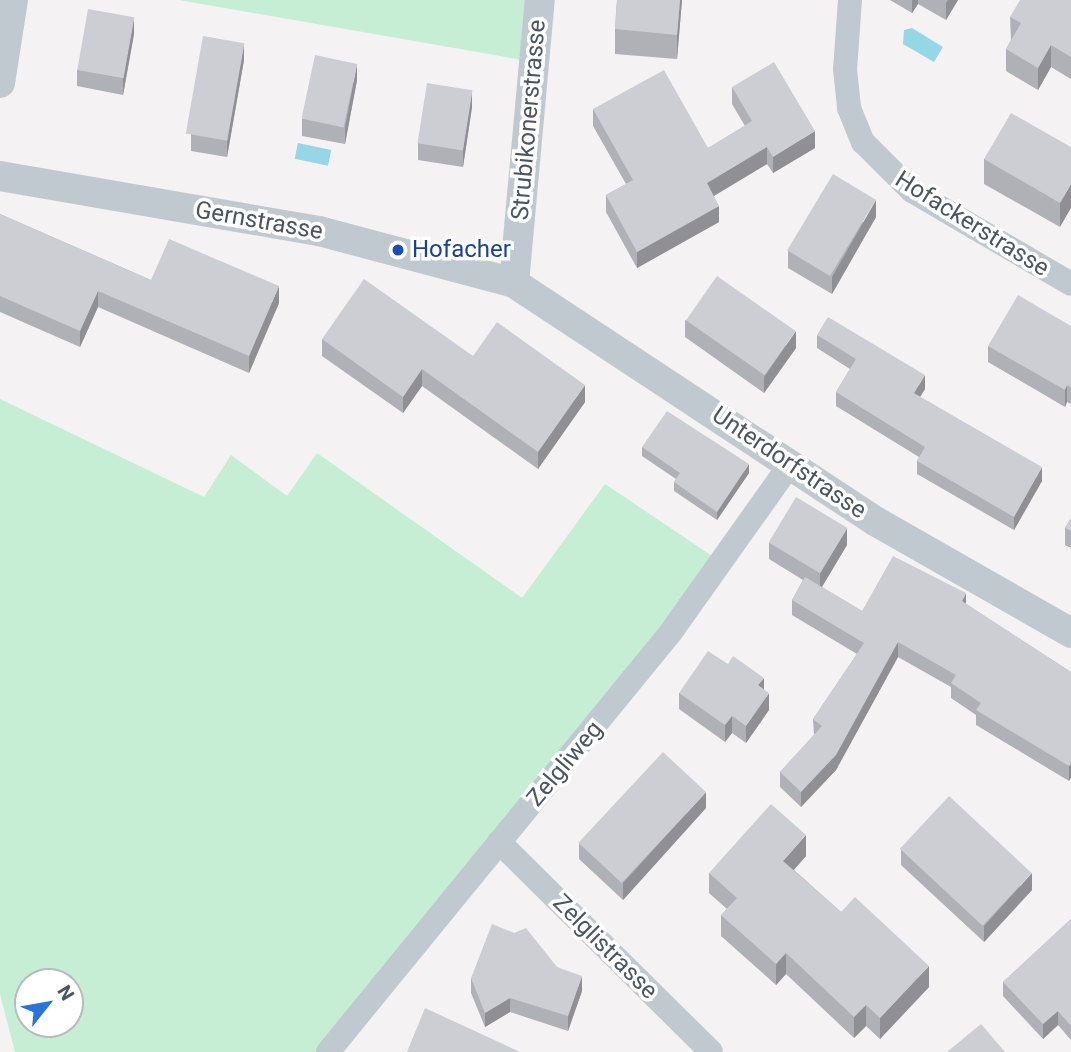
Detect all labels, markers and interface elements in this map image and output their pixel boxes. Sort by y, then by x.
street label: Strubikonerstrasse [506,19,552,221]
street label: Hofackerstrasse [890,165,1054,283]
street label: Gernstrasse [193,196,325,246]
place label: Hofacher [412,236,511,264]
marker: Hofacher [390,242,406,258]
street label: Unterdorfstrasse [706,401,872,525]
street label: Zelgliweg [521,716,609,812]
street label: Zelglistrasse [547,889,663,1005]
north arrow [14,968,84,1038]
text: N [52,981,79,1005]

